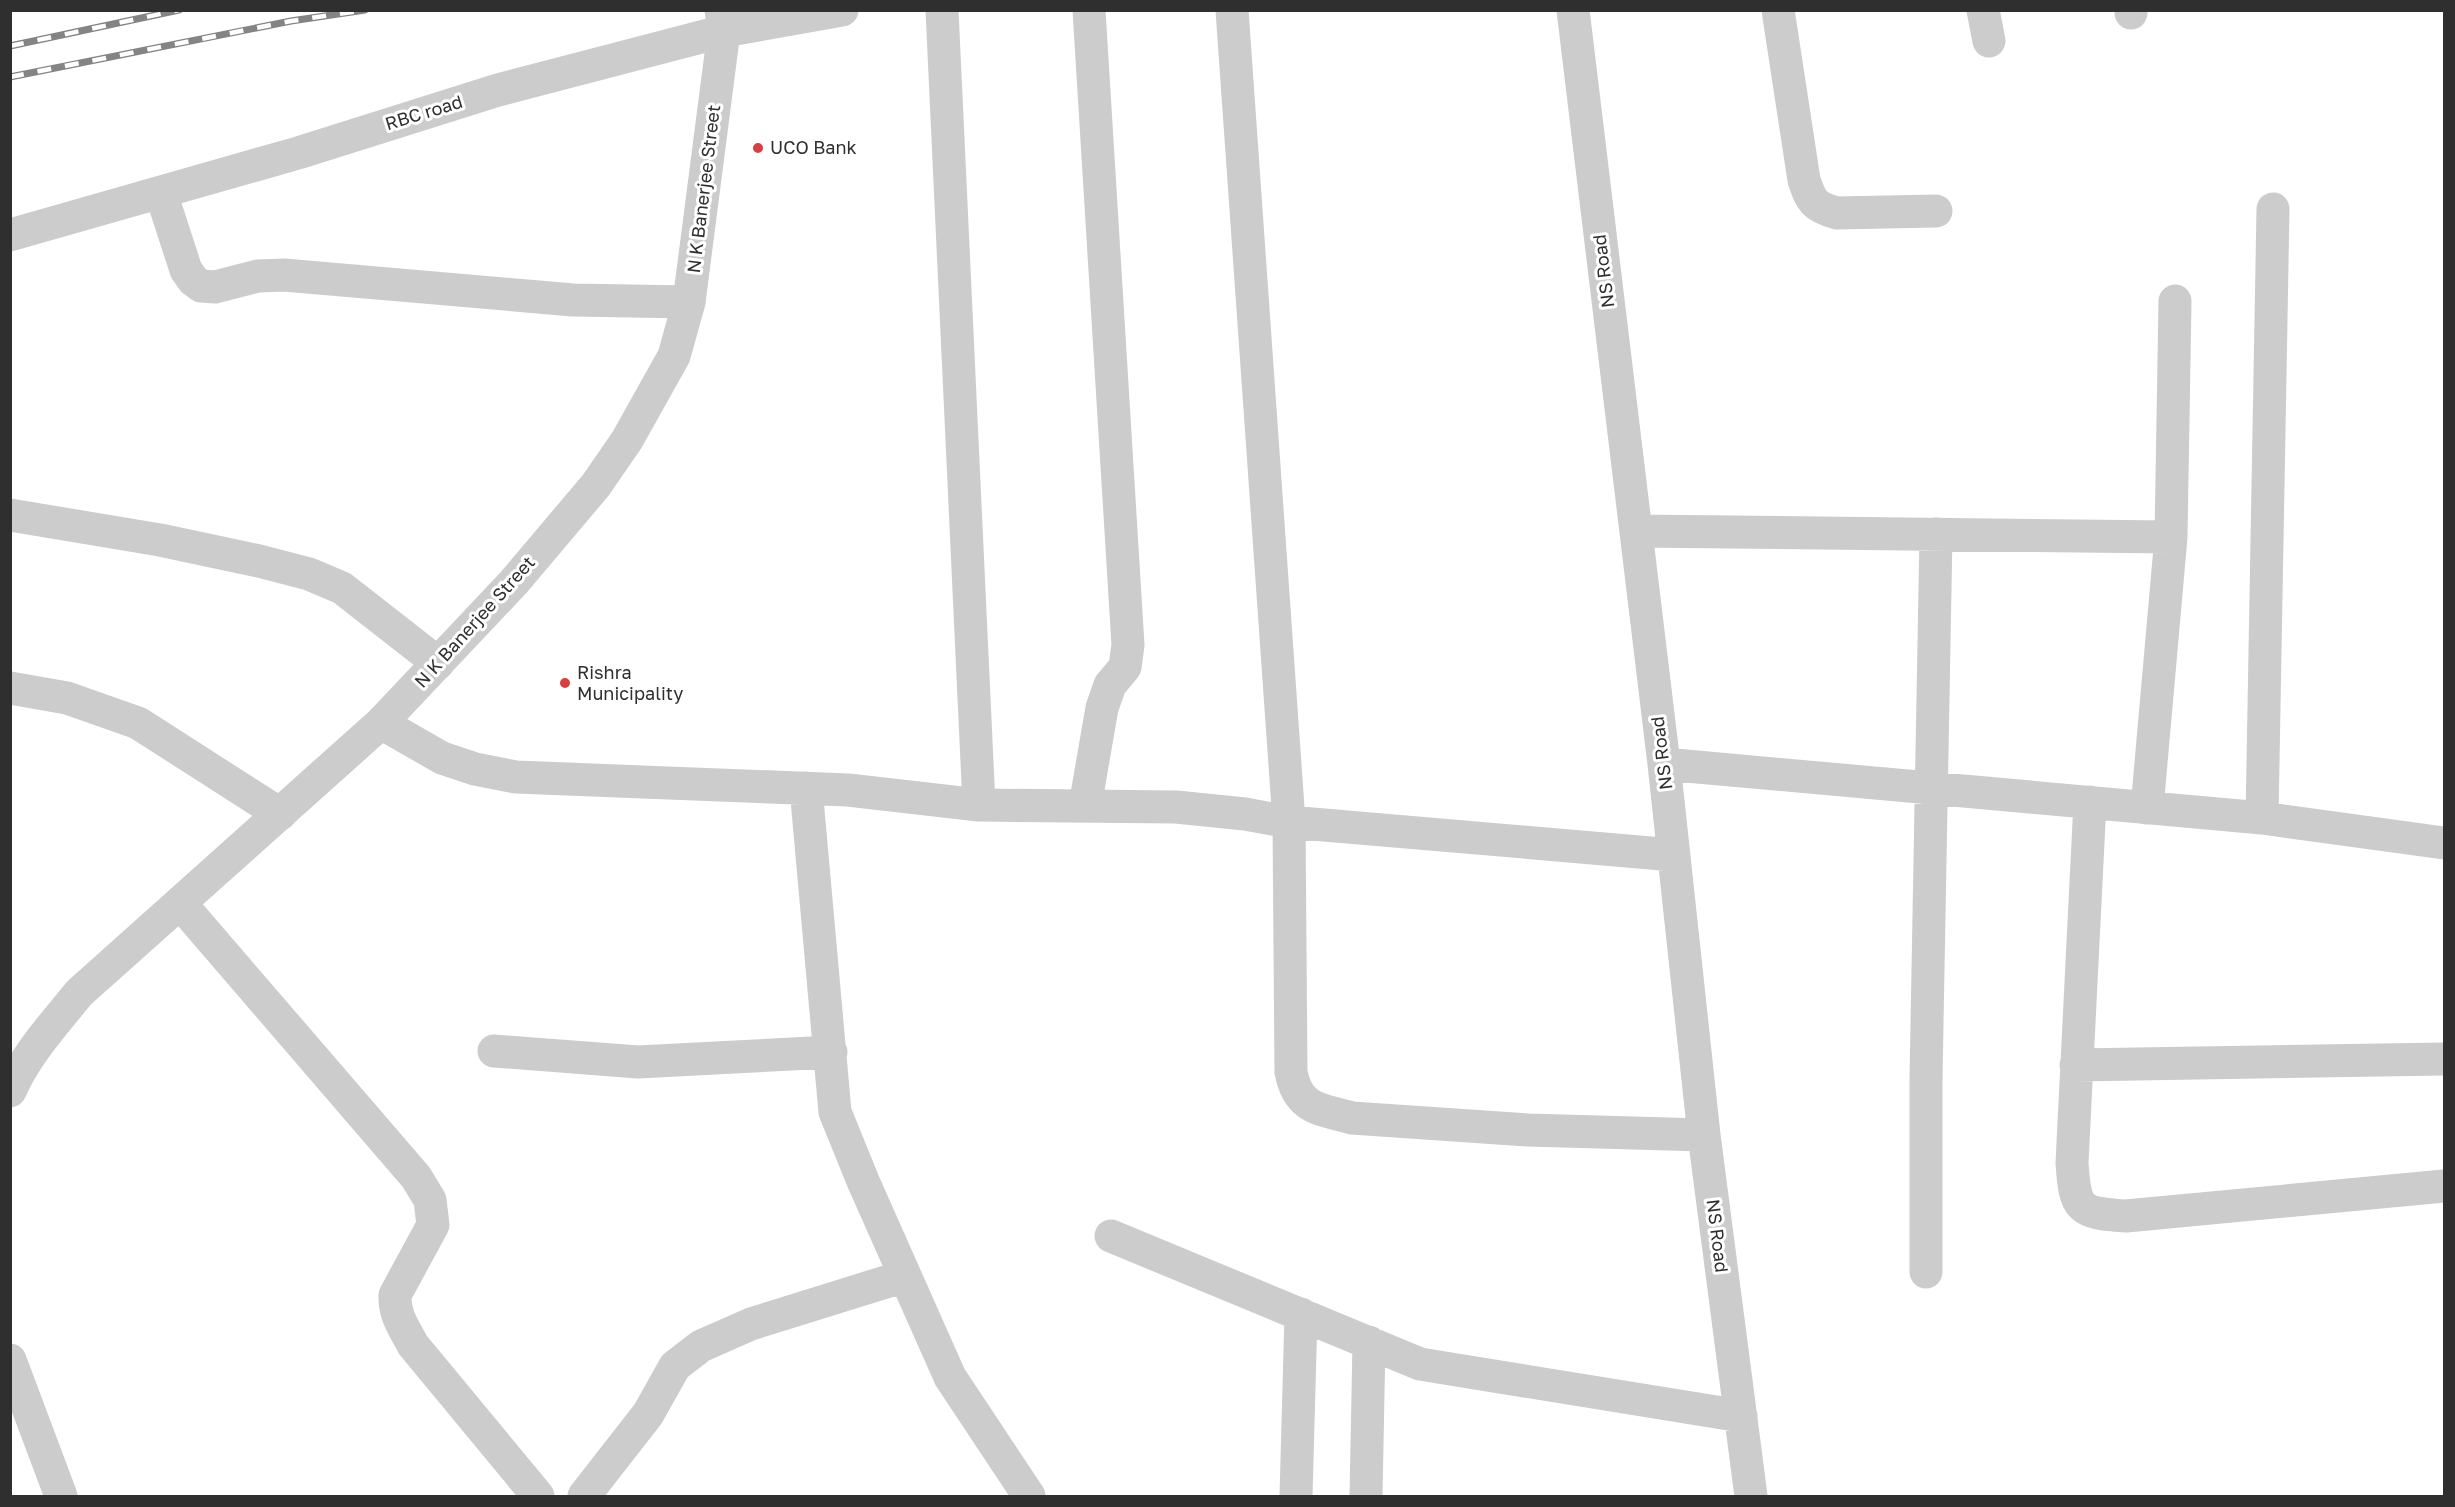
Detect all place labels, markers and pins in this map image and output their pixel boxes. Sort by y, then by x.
place label: UCO Bank [770,136,857,158]
marker: UCO Bank [751,141,765,155]
place label: Rishra Municipality [577,661,683,704]
marker: Rishra Municipality [558,676,572,690]

